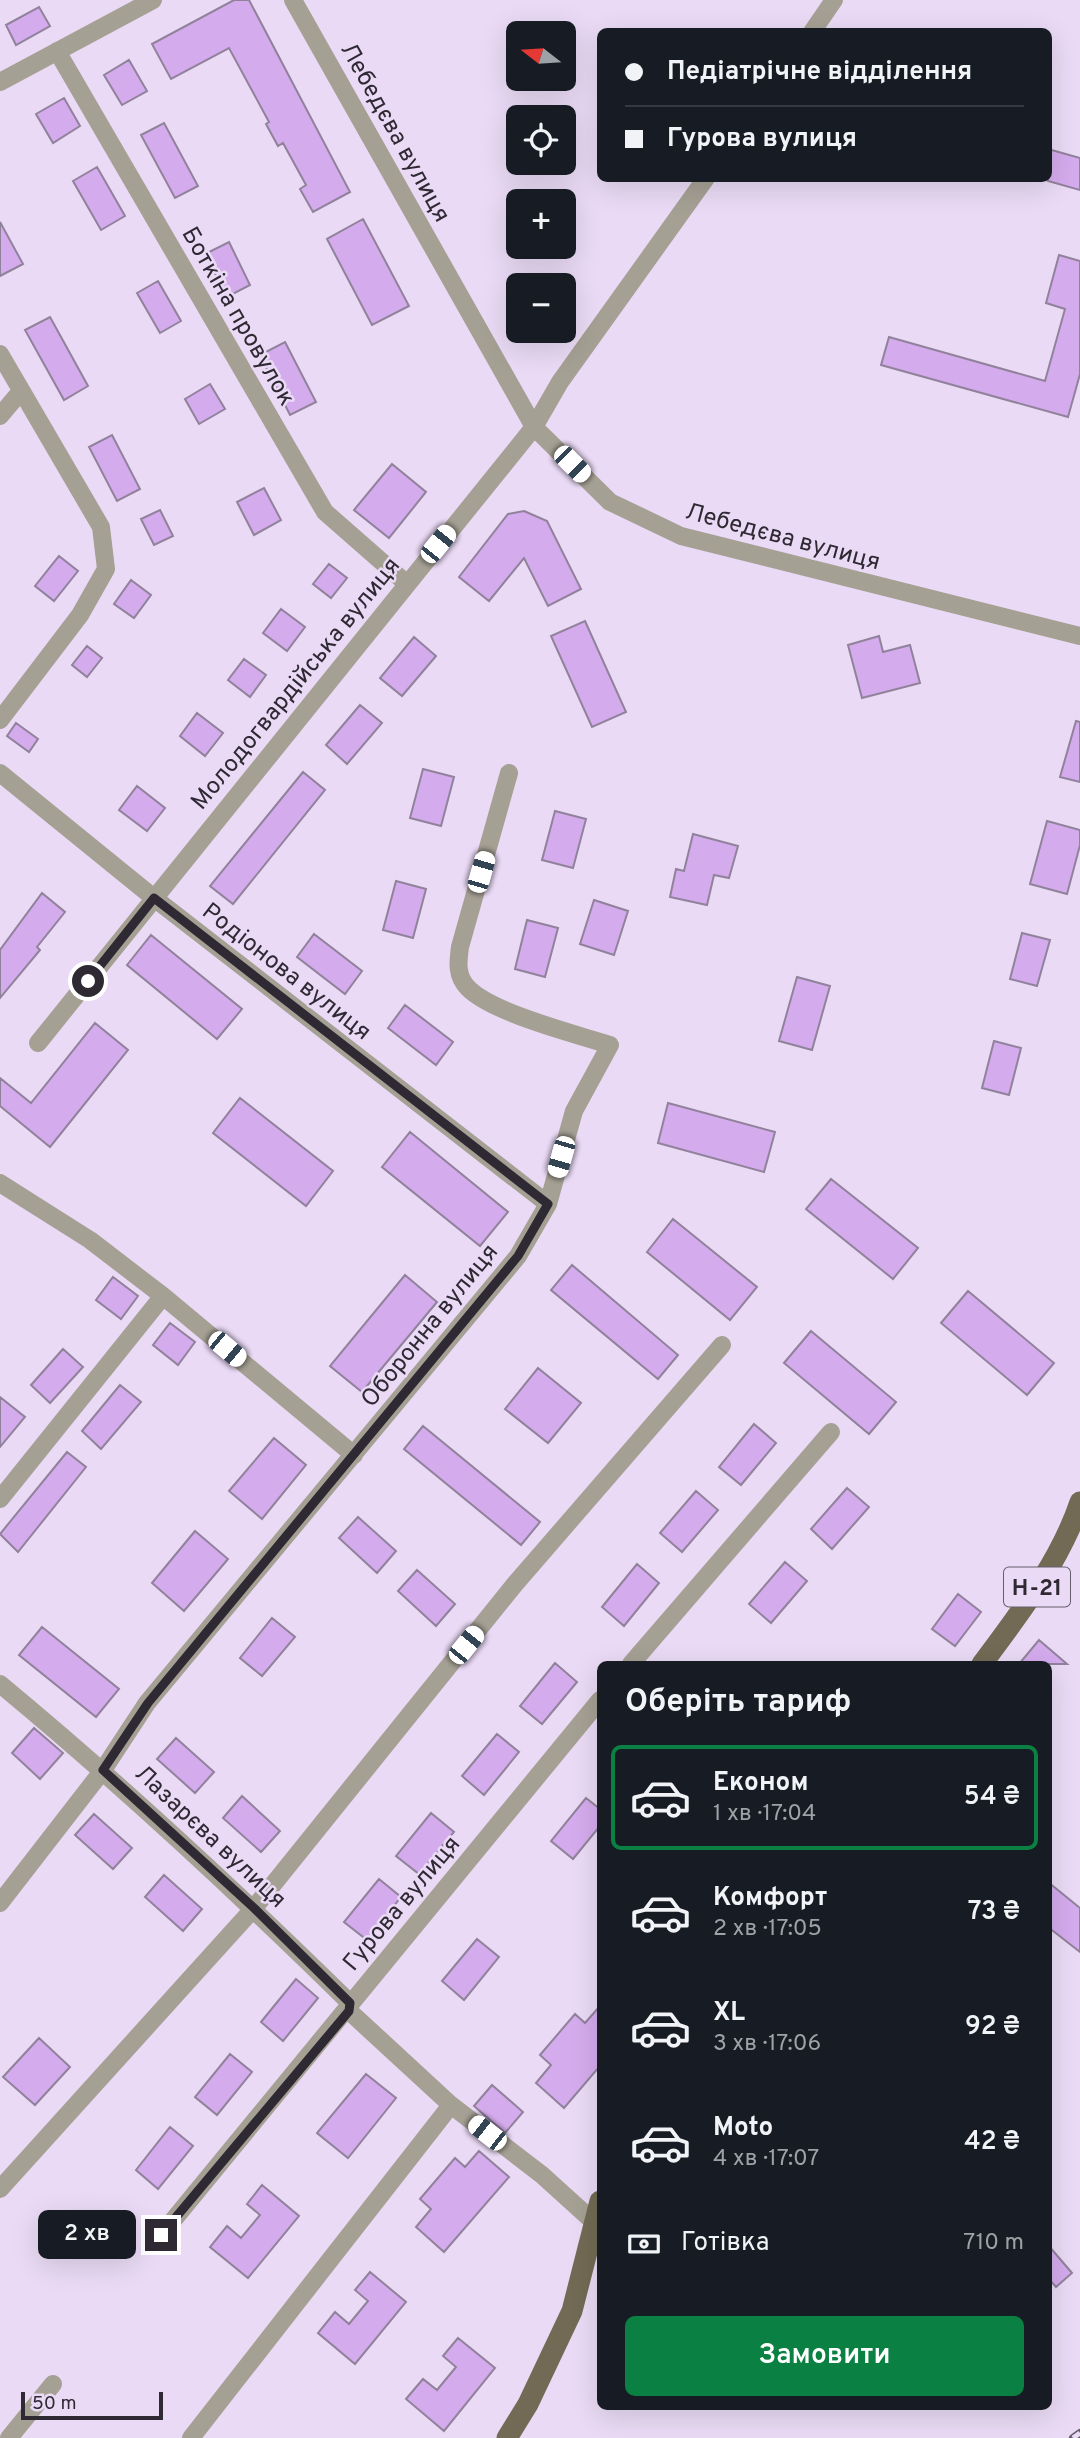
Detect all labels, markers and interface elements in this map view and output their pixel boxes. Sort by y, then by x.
north arrow [506,21,576,91]
map controls [506,21,576,343]
street label: Лебедєва вулиця [332,38,456,228]
text: Педіатрічне відділення [667,56,972,89]
button: locate [506,105,576,175]
text: Гурова вулиця [667,123,857,156]
button: + [506,189,576,259]
street label: Боткіна провулок [174,222,301,412]
button: − [506,273,576,343]
car [550,442,595,486]
street label: Лебедєва вулиця [682,497,883,578]
car [417,521,460,567]
street label: Молодогвардійська вулиця [185,552,408,817]
car [466,849,497,895]
street label: Родіонова вулиця [195,897,376,1048]
route start [72,965,104,997]
car [546,1134,577,1180]
street label: Оборонна вулиця [355,1238,506,1414]
car [205,1327,250,1371]
road number: Н-21 [1004,1568,1070,1606]
car [445,1622,488,1668]
text: Оберіть тариф [625,1683,851,1723]
street label: Лазарєва вулиця [128,1759,292,1915]
icon: car [629,1766,692,1829]
text: Економ [713,1767,808,1800]
text: 54 ₴ [964,1781,1020,1814]
text: 1 хв · 17:04 [713,1800,816,1829]
street label: Гурова вулиця [337,1831,468,1978]
icon: car [629,1881,692,1944]
text: Комфорт [713,1882,827,1915]
text: 73 ₴ [968,1896,1020,1929]
text: 2 хв · 17:05 [713,1915,822,1944]
icon: car [629,1996,692,2059]
text: XL [713,1997,745,2030]
text: 92 ₴ [965,2011,1020,2044]
text: 3 хв · 17:06 [713,2030,821,2059]
icon: car [629,2111,692,2174]
car [464,2112,511,2154]
text: Moto [713,2112,773,2145]
text: 42 ₴ [964,2126,1020,2159]
text: 4 хв · 17:07 [713,2145,819,2174]
callout: 2 хв [38,2210,136,2260]
route end [145,2219,177,2251]
text: 2 хв [64,2220,110,2249]
icon: cash [625,2225,663,2263]
text: Готівка [681,2227,770,2260]
text: 710 m [963,2229,1024,2258]
button: Замовити [625,2316,1024,2396]
scale bar [21,2389,163,2421]
text: 50 m [32,2392,77,2416]

